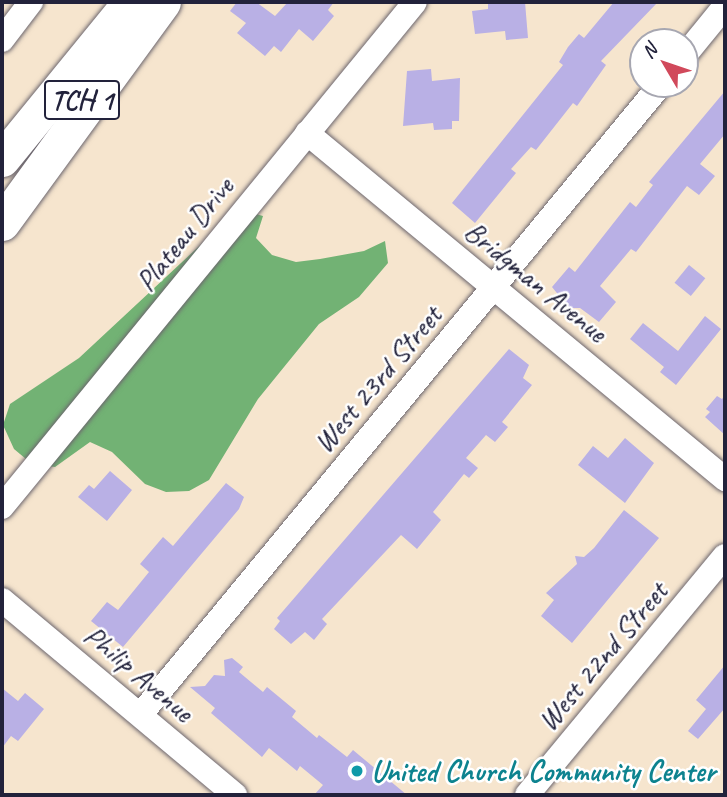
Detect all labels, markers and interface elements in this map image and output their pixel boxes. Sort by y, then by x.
north arrow [629,28,699,98]
text: N [636,39,662,63]
road number: TCH 1 [43,76,120,124]
street label: Plateau Drive [127,170,241,298]
street label: Bridgman Avenue [457,213,615,349]
street label: West 23rd Street [305,298,449,460]
street label: West 22nd Street [529,574,675,738]
street label: Philip Avenue [77,617,201,729]
place label: United Church Community Center [371,753,715,789]
marker: United Church Community Center [349,763,365,779]

